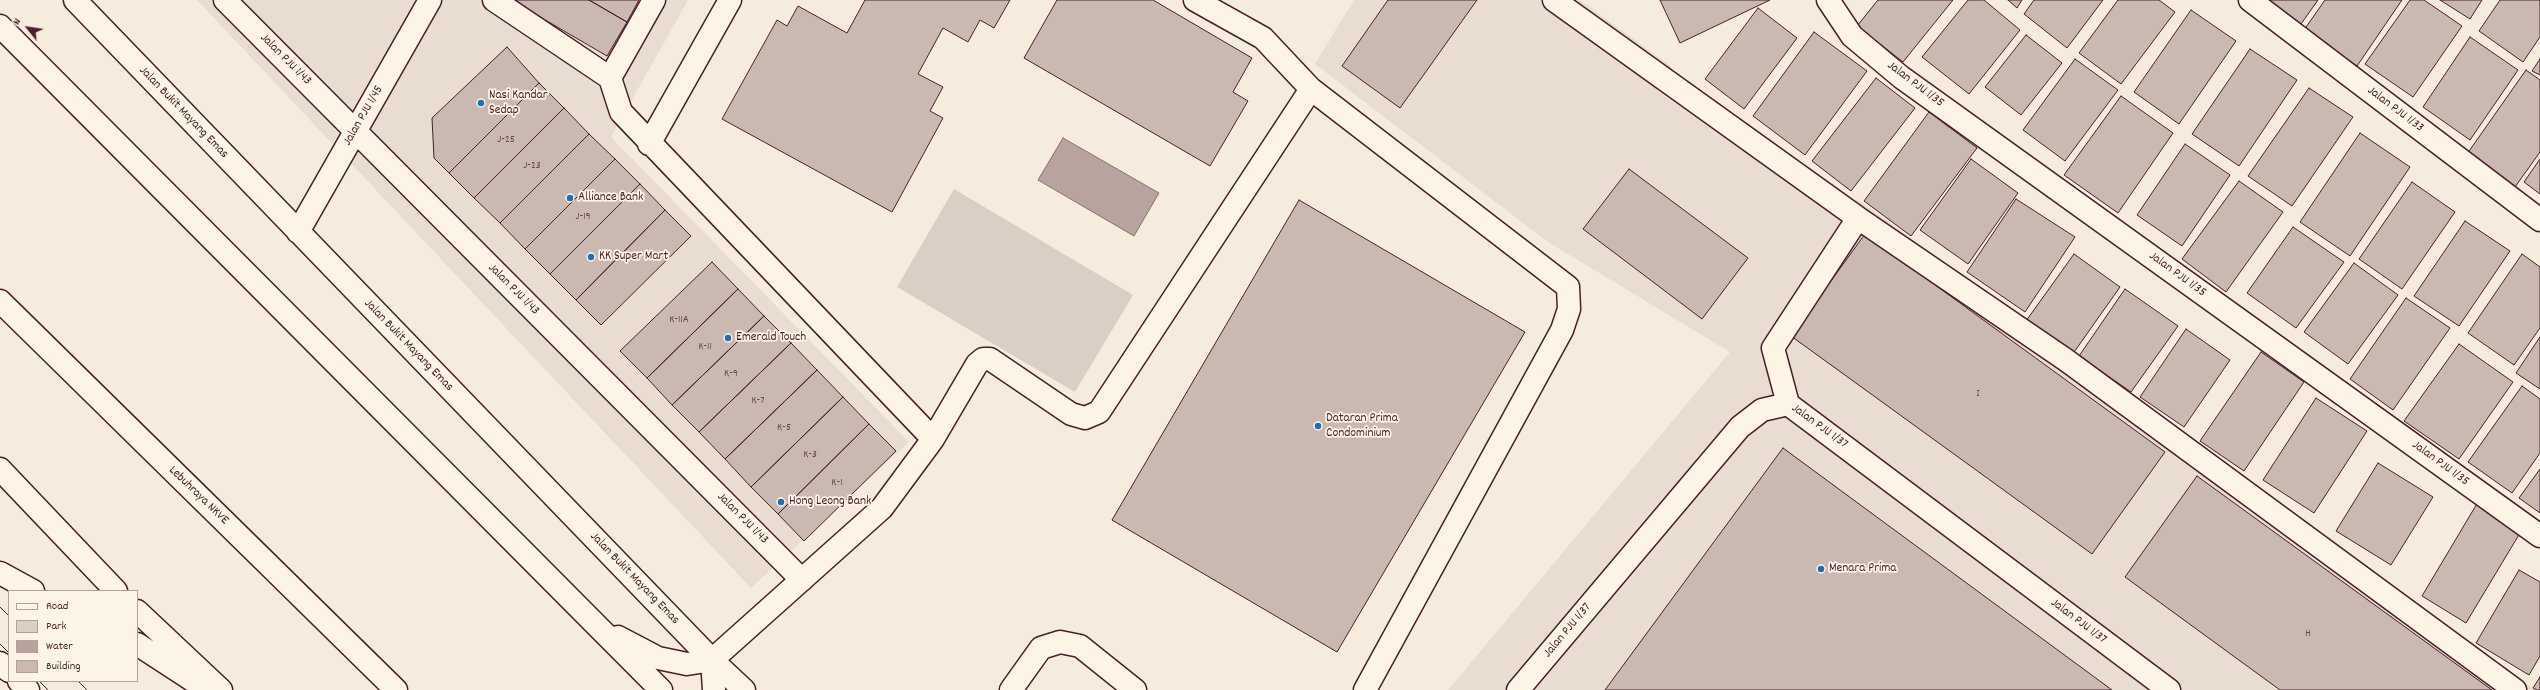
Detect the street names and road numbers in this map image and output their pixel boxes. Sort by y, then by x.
street label: Jalan PJU 1/43 [256,31,314,89]
street label: Jalan PJU 1/35 [1883,59,1947,111]
street label: Jalan Bukit Mayang Emas [135,64,231,162]
street label: Jalan PJU 1/45 [341,83,387,149]
street label: Jalan PJU 1/33 [2364,84,2426,136]
street label: Jalan PJU 1/35 [2145,249,2209,301]
street label: Jalan PJU 1/43 [484,261,542,319]
street label: Jalan Bukit Mayang Emas [360,297,456,395]
street label: Jalan PJU 1/37 [1788,401,1850,453]
street label: Jalan PJU 1/35 [2408,438,2472,490]
street label: Lebuhraya NKVE [165,463,231,529]
street label: Jalan PJU 1/43 [713,490,771,548]
street label: Jalan Bukit Mayang Emas [586,530,682,628]
street label: Jalan PJU 1/37 [2047,596,2109,648]
street label: Jalan PJU 1/37 [1541,601,1595,661]

